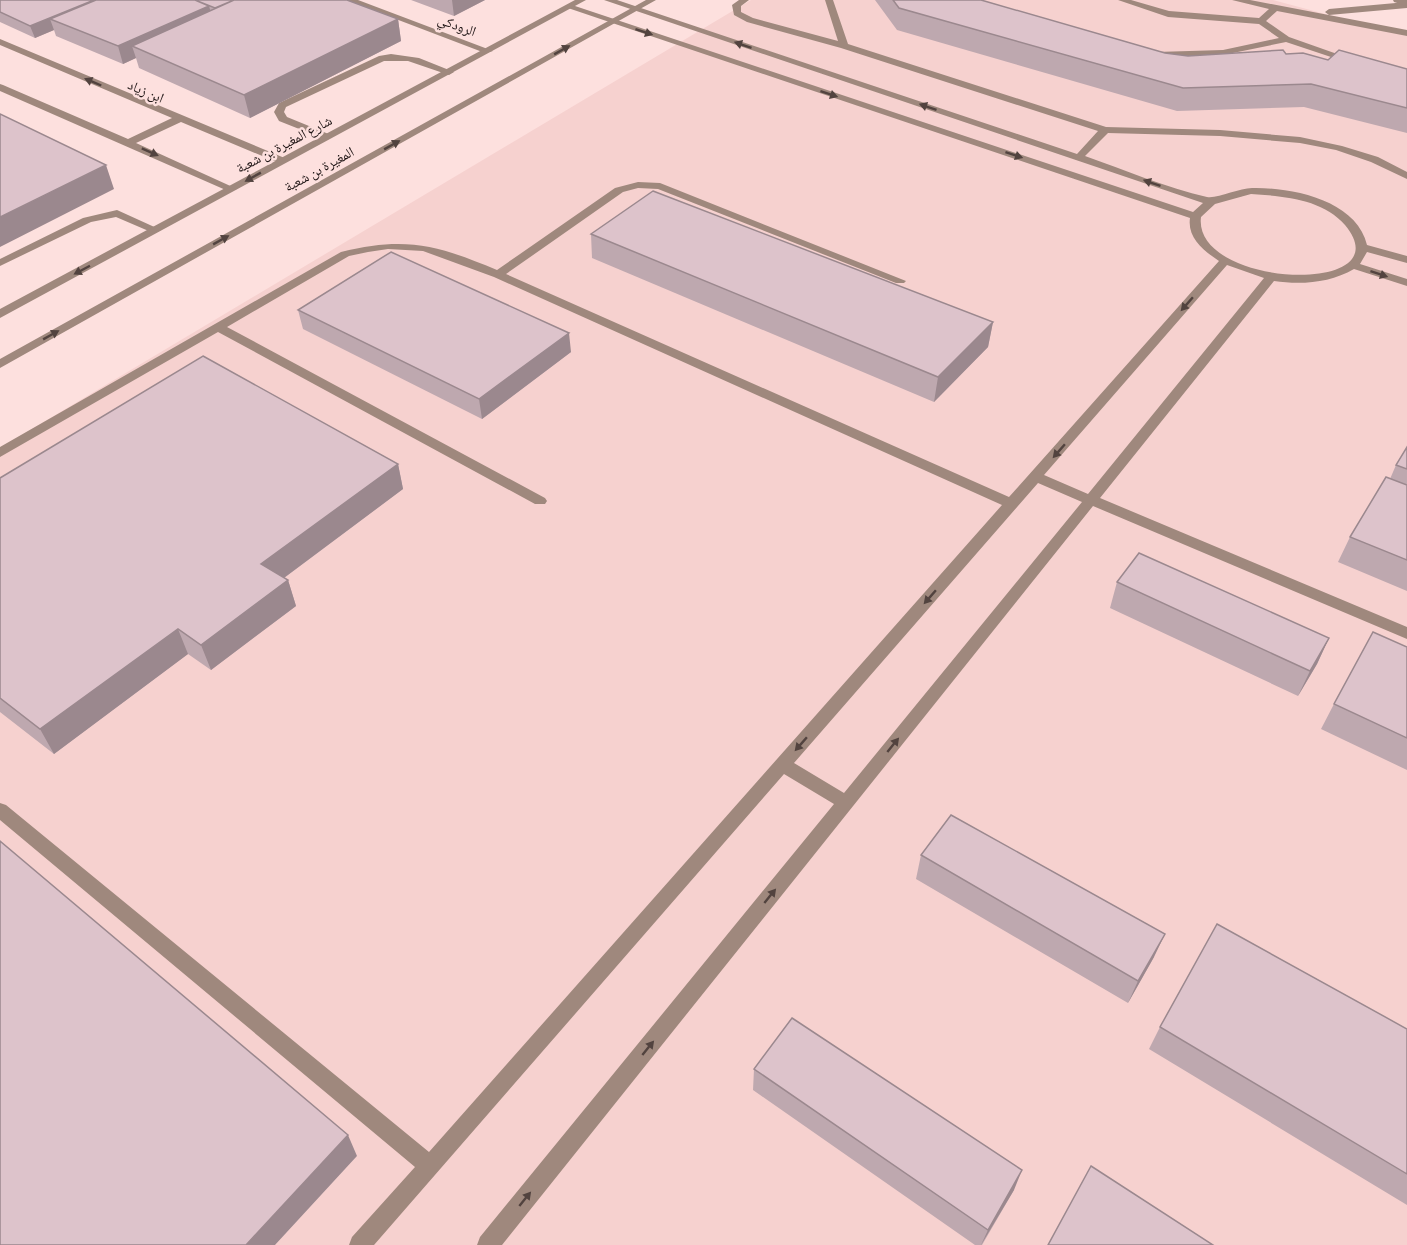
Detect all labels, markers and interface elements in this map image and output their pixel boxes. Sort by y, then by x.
street label: الرودكي [434,11,478,43]
one-way arrow [635,28,653,37]
one-way arrow [734,40,752,50]
one-way arrow [554,45,571,55]
street label: ابن زياد [125,76,166,107]
one-way arrow [84,77,102,87]
one-way arrow [820,89,838,99]
one-way arrow [919,102,937,112]
street label: شارع المغيرة بن شعبة [233,112,335,176]
one-way arrow [383,140,400,150]
street label: المغيرة بن شعبة [281,143,357,195]
one-way arrow [141,148,158,157]
one-way arrow [1005,151,1023,161]
one-way arrow [244,172,261,182]
one-way arrow [1143,177,1161,187]
one-way arrow [213,235,230,245]
one-way arrow [73,265,90,275]
one-way arrow [1371,270,1389,280]
one-way arrow [1181,296,1194,311]
one-way arrow [43,330,59,341]
one-way arrow [1052,443,1065,459]
one-way arrow [924,589,937,604]
one-way arrow [795,736,808,751]
one-way arrow [886,738,899,753]
one-way arrow [764,888,777,904]
one-way arrow [641,1040,654,1056]
one-way arrow [519,1192,531,1207]

